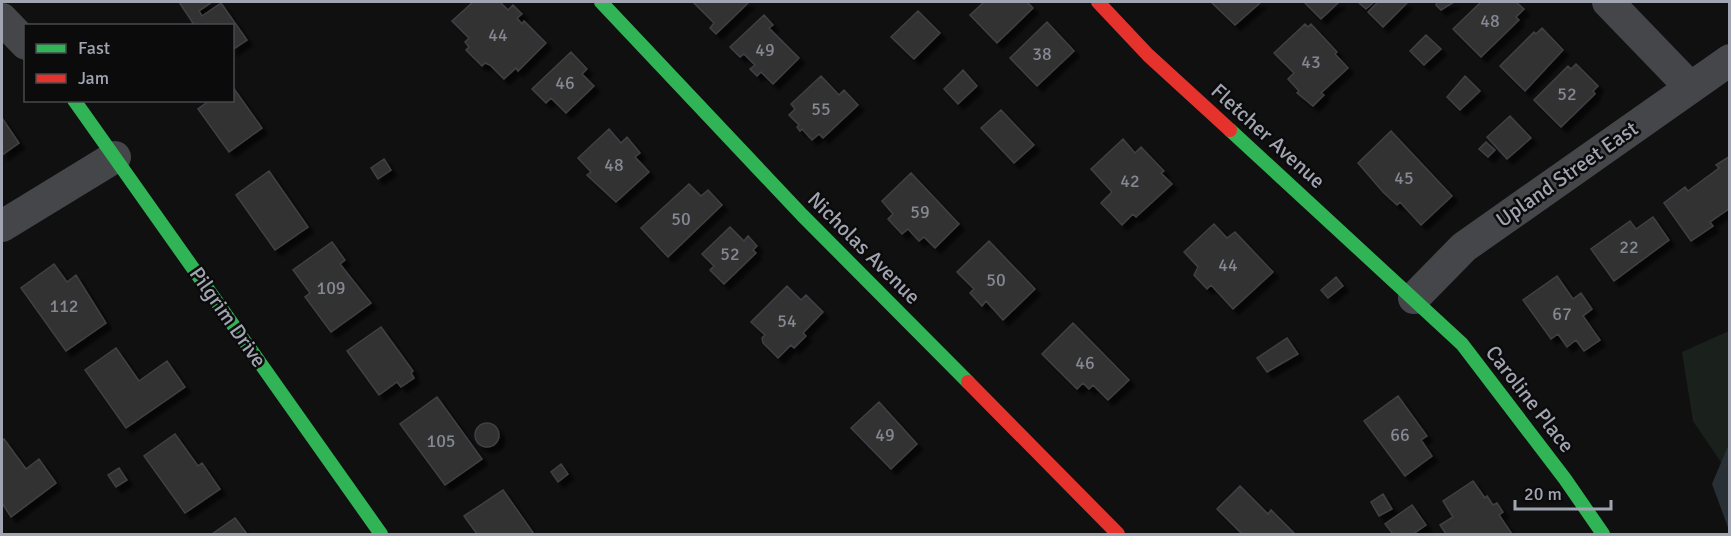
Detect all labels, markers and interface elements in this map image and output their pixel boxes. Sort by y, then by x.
house number: 48 [1480,10,1500,32]
legend [24,24,234,102]
house number: 44 [488,24,508,46]
text: Fast [78,37,110,59]
house number: 49 [755,39,775,61]
house number: 38 [1032,43,1052,65]
house number: 43 [1301,51,1321,73]
text: Jam [78,67,109,89]
house number: 46 [555,72,575,94]
street label: Fletcher Avenue [1206,78,1330,194]
house number: 52 [1557,83,1577,105]
house number: 55 [811,98,831,120]
street label: Upland Street East [1491,115,1643,233]
house number: 48 [604,154,624,176]
house number: 45 [1394,167,1414,189]
house number: 42 [1120,170,1140,192]
street label: Nicholas Avenue [802,186,926,310]
house number: 59 [910,201,930,223]
house number: 50 [671,208,691,230]
house number: 22 [1619,236,1639,258]
house number: 52 [720,243,740,265]
house number: 44 [1218,254,1238,276]
street label: Pilgrim Drive [184,262,272,372]
house number: 50 [986,269,1006,291]
house number: 109 [316,277,346,299]
house number: 112 [49,295,79,317]
house number: 67 [1552,303,1572,325]
house number: 54 [777,310,797,332]
street label: Caroline Place [1480,340,1580,458]
house number: 46 [1075,352,1095,374]
house number: 49 [875,424,895,446]
house number: 66 [1390,424,1410,446]
house number: 105 [426,430,456,452]
scale bar [1515,473,1611,511]
text: 20 m [1524,483,1562,505]

